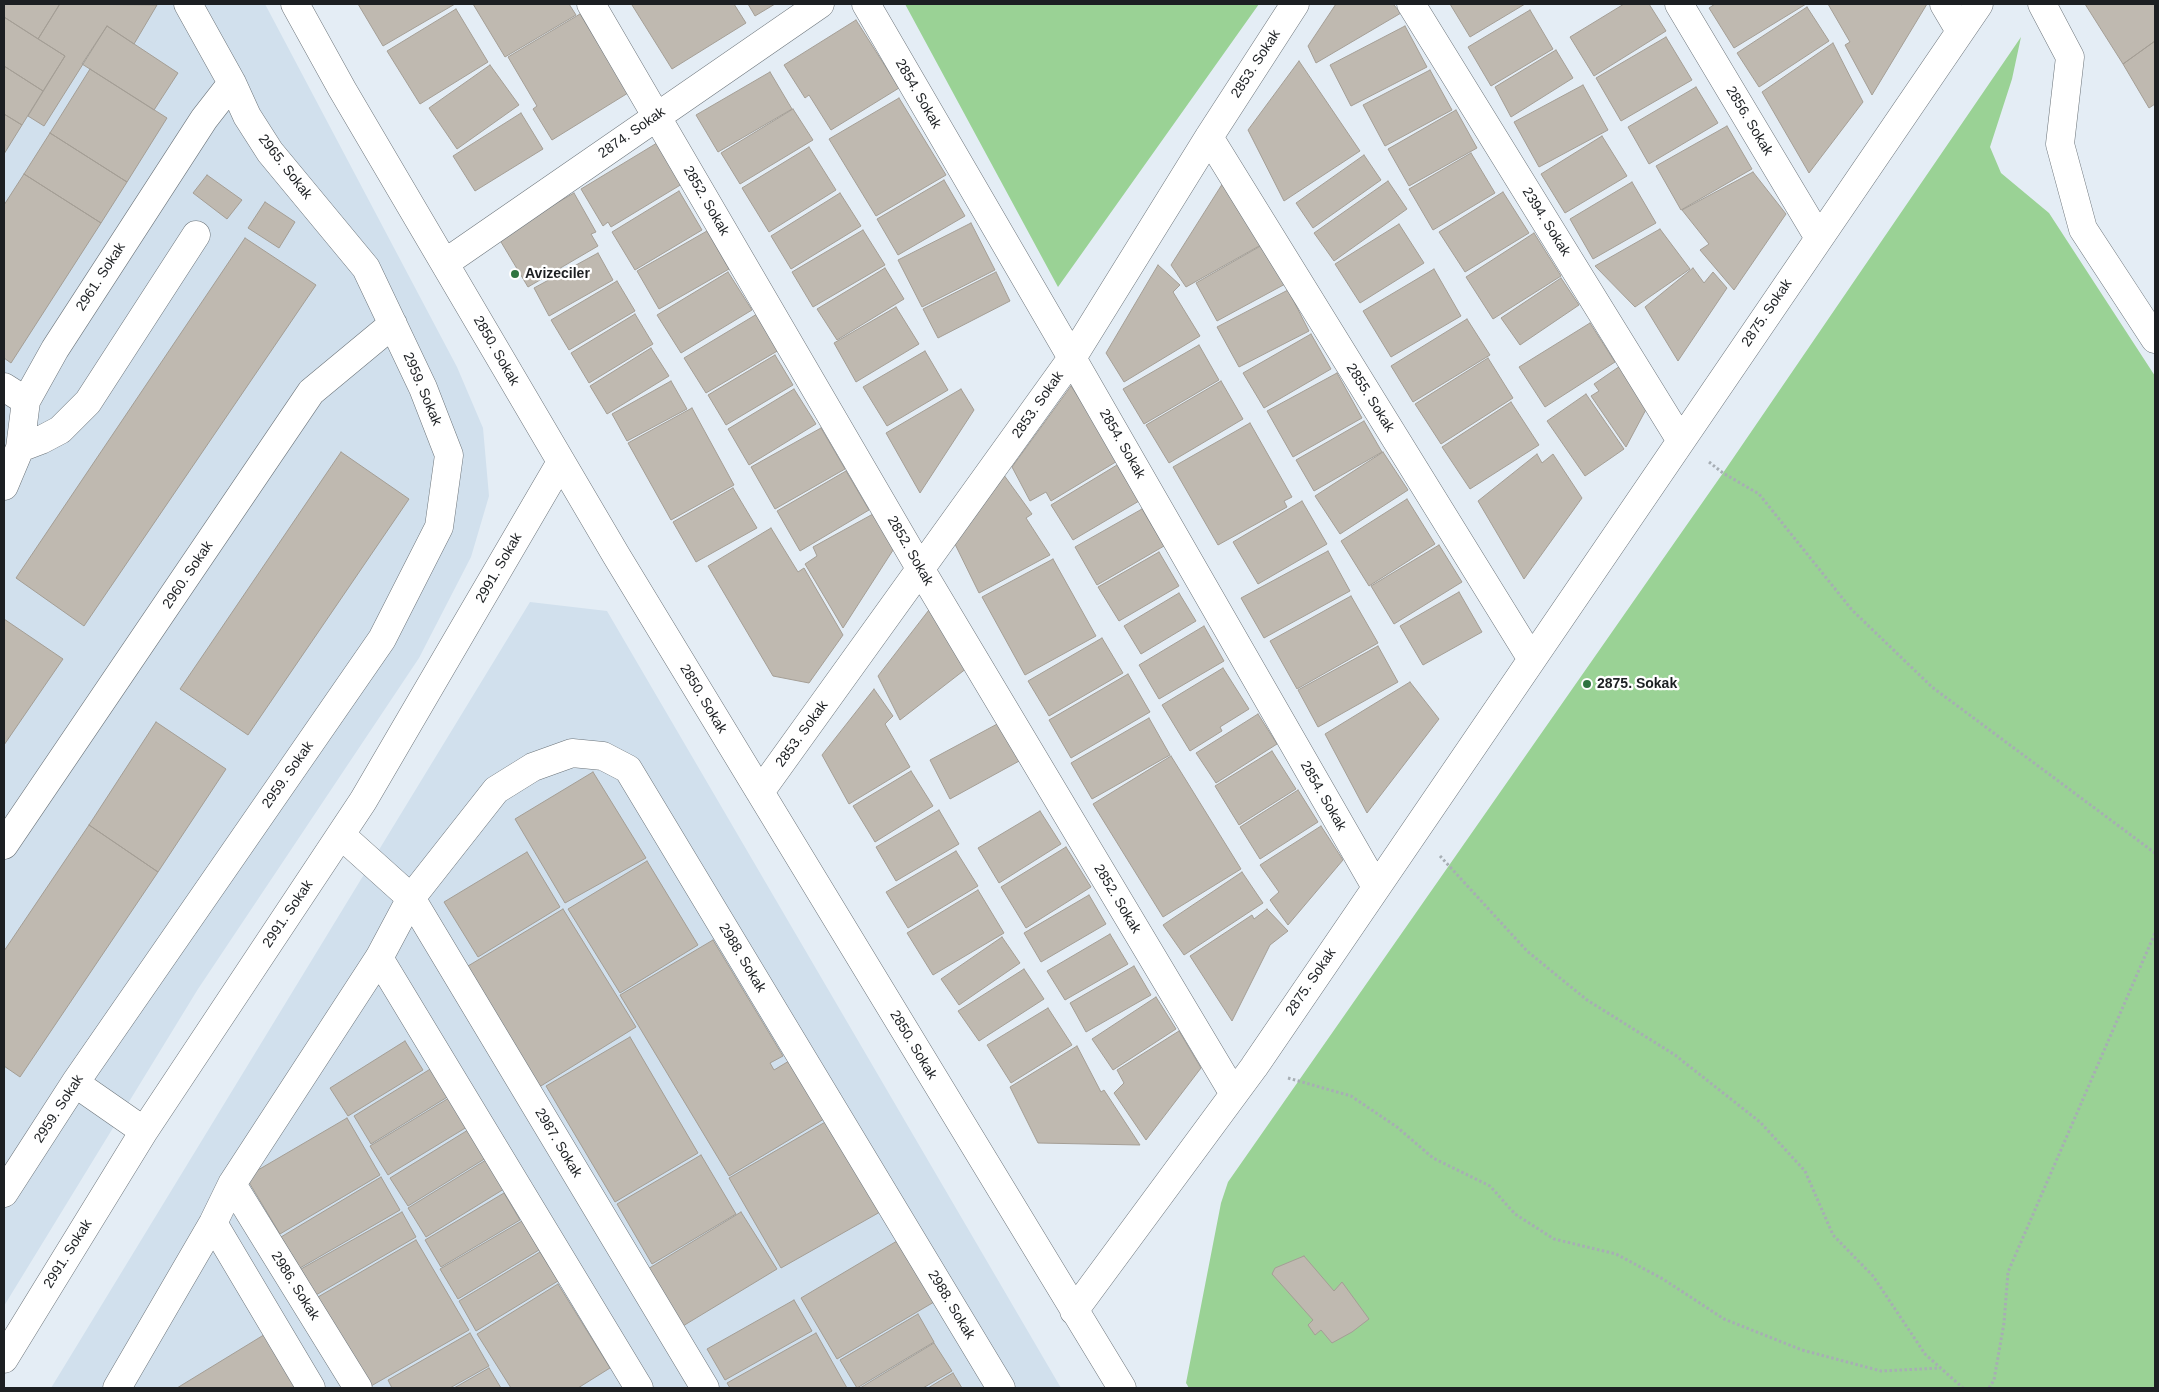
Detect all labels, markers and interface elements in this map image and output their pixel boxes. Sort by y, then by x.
street label: 2853. Sokak [1228,27,1284,101]
street label: 2854. Sokak [891,56,945,132]
street label: 2856. Sokak [1722,83,1776,159]
street label: 2874. Sokak [595,104,669,162]
street label: 2965. Sokak [254,131,316,203]
street label: 2852. Sokak [679,163,733,239]
street label: 2394. Sokak [1518,185,1574,259]
street label: 2961. Sokak [73,240,129,314]
place label: Avizeciler [525,266,590,282]
marker: Avizeciler [509,268,521,280]
street label: 2875. Sokak [1738,276,1796,350]
street label: 2850. Sokak [469,313,523,389]
street label: 2959. Sokak [399,350,445,428]
street label: 2855. Sokak [1342,361,1398,435]
street label: 2853. Sokak [1009,368,1067,442]
street label: 2854. Sokak [1095,406,1149,482]
street label: 2852. Sokak [883,513,937,589]
street label: 2991. Sokak [472,530,526,606]
street label: 2960. Sokak [159,538,217,612]
street label: 2850. Sokak [676,661,730,737]
place label: 2875. Sokak [1597,676,1677,692]
marker: 2875. Sokak [1581,678,1593,690]
street label: 2853. Sokak [772,698,832,770]
street label: 2959. Sokak [259,738,317,812]
street label: 2854. Sokak [1296,758,1350,834]
street label: 2852. Sokak [1090,861,1144,937]
street label: 2991. Sokak [259,877,317,951]
street label: 2988. Sokak [715,920,769,996]
street label: 2875. Sokak [1282,945,1340,1019]
street label: 2850. Sokak [886,1007,940,1083]
street label: 2959. Sokak [31,1072,87,1146]
street label: 2987. Sokak [531,1105,585,1181]
street label: 2991. Sokak [40,1217,96,1291]
street label: 2986. Sokak [267,1249,323,1323]
street label: 2988. Sokak [924,1267,978,1343]

